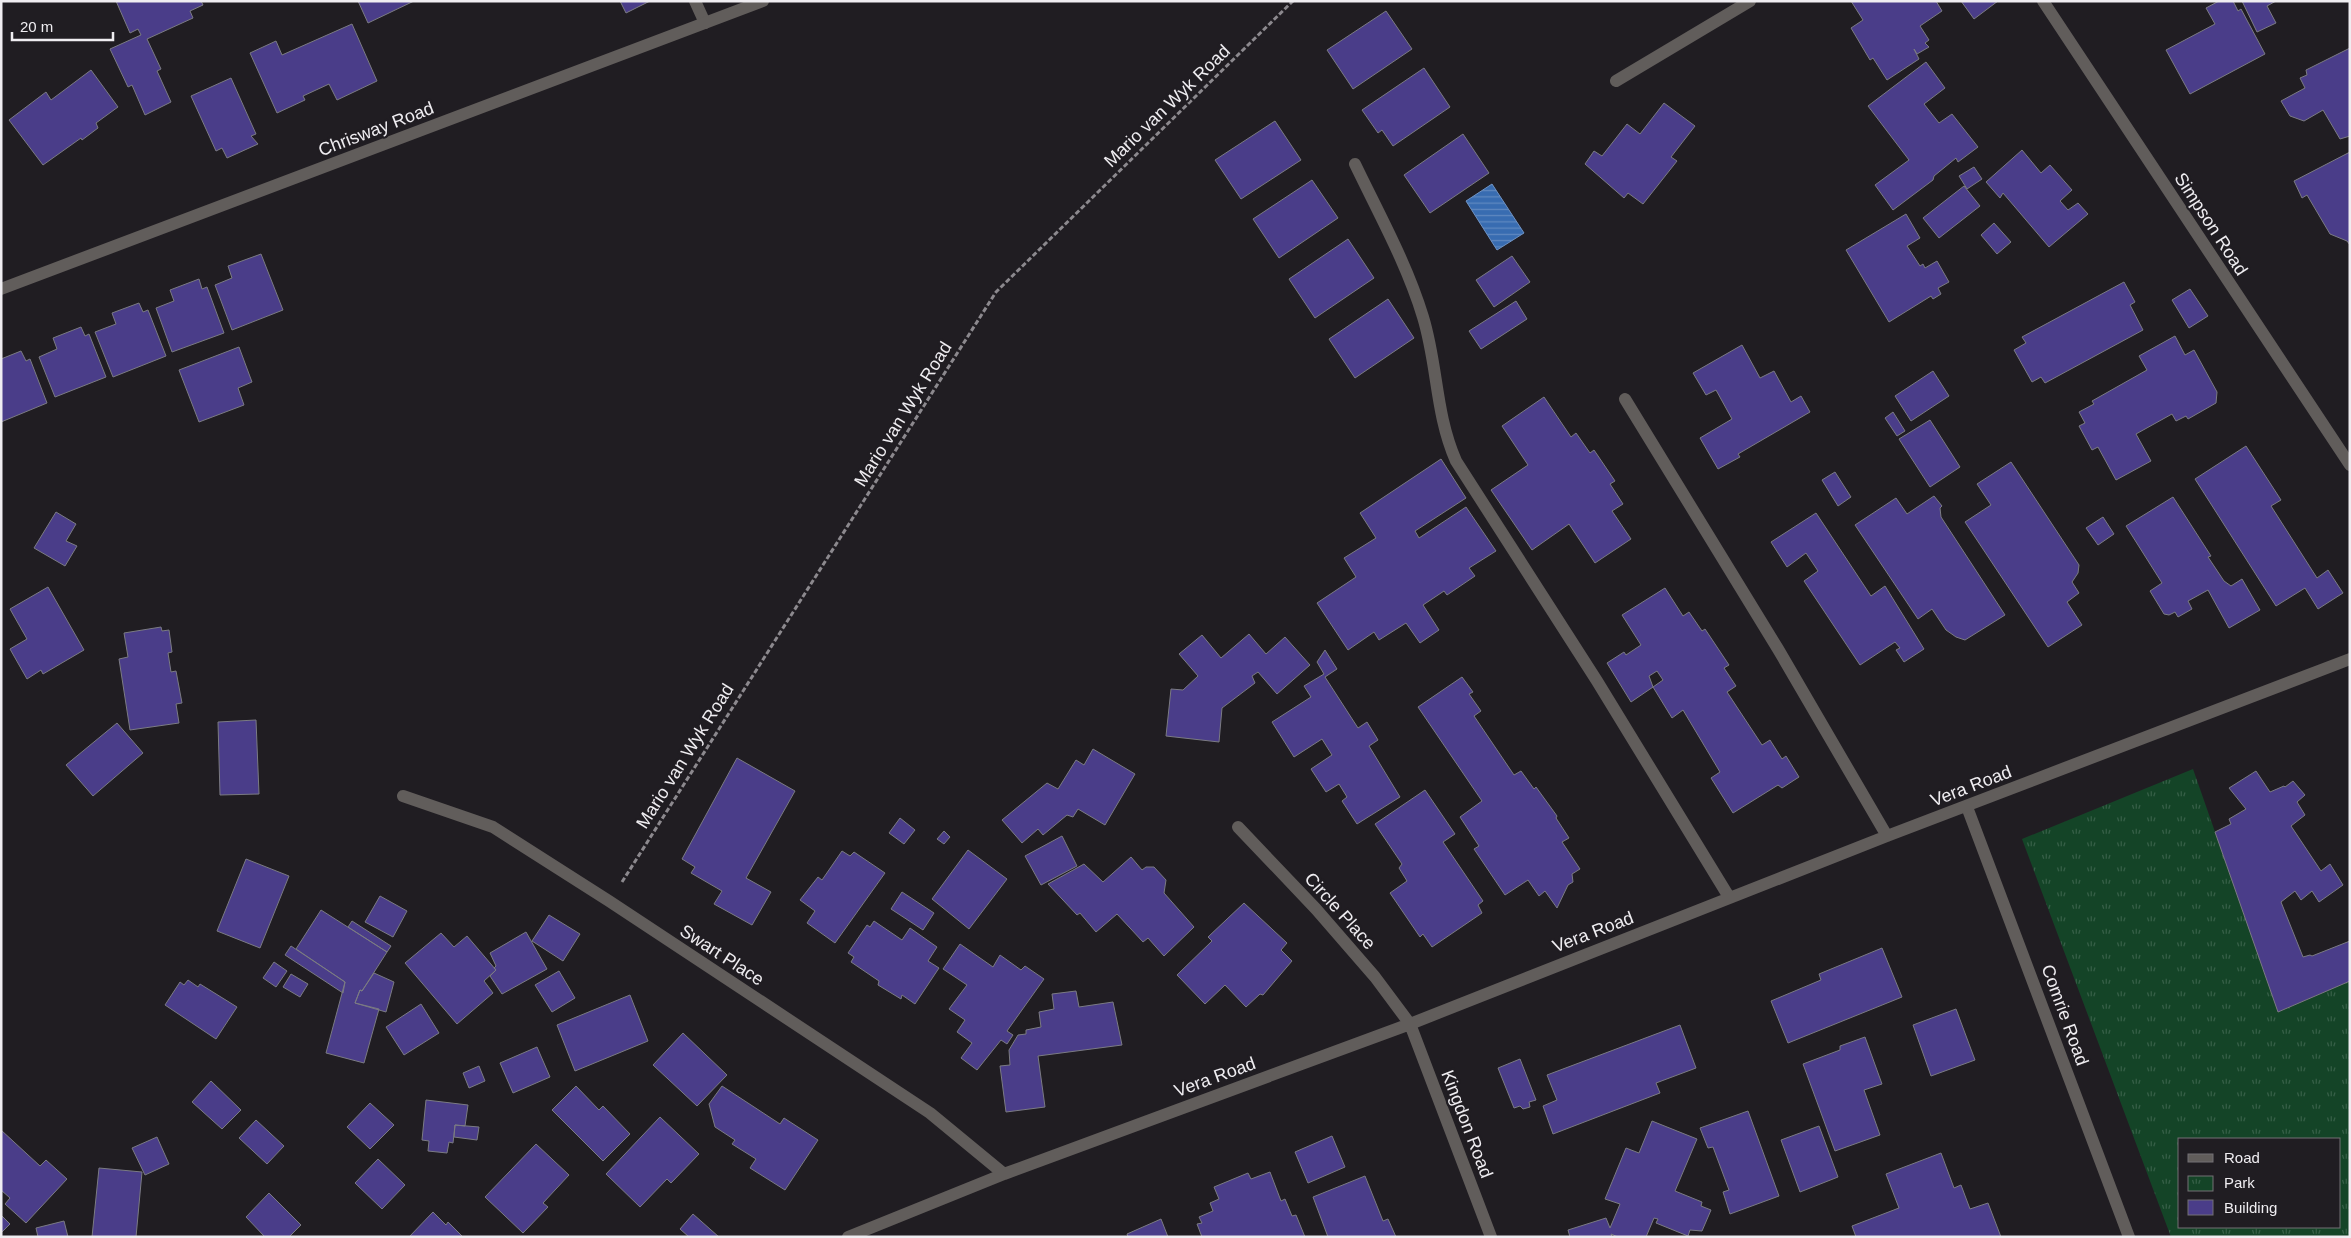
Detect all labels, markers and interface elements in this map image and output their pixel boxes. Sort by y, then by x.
scale bar [12,10,114,42]
text: 20 m [20,18,53,35]
street label: Mario van Wyk Road [1100,41,1234,171]
street label: Chrisway Road [315,98,437,160]
street label: Simpson Road [2170,169,2252,279]
street label: Mario van Wyk Road [850,338,956,490]
street label: Mario van Wyk Road [632,680,738,832]
street label: Vera Road [1928,761,2014,811]
street label: Circle Place [1300,869,1380,953]
street label: Vera Road [1550,907,1636,957]
street label: Swart Place [676,920,768,990]
street label: Comrie Road [2037,962,2093,1068]
street label: Vera Road [1172,1053,1258,1101]
street label: Kingdon Road [1437,1067,1497,1181]
legend [2178,1138,2341,1228]
text: Road [2224,1149,2260,1166]
text: Park [2224,1174,2255,1191]
text: Building [2224,1199,2277,1216]

